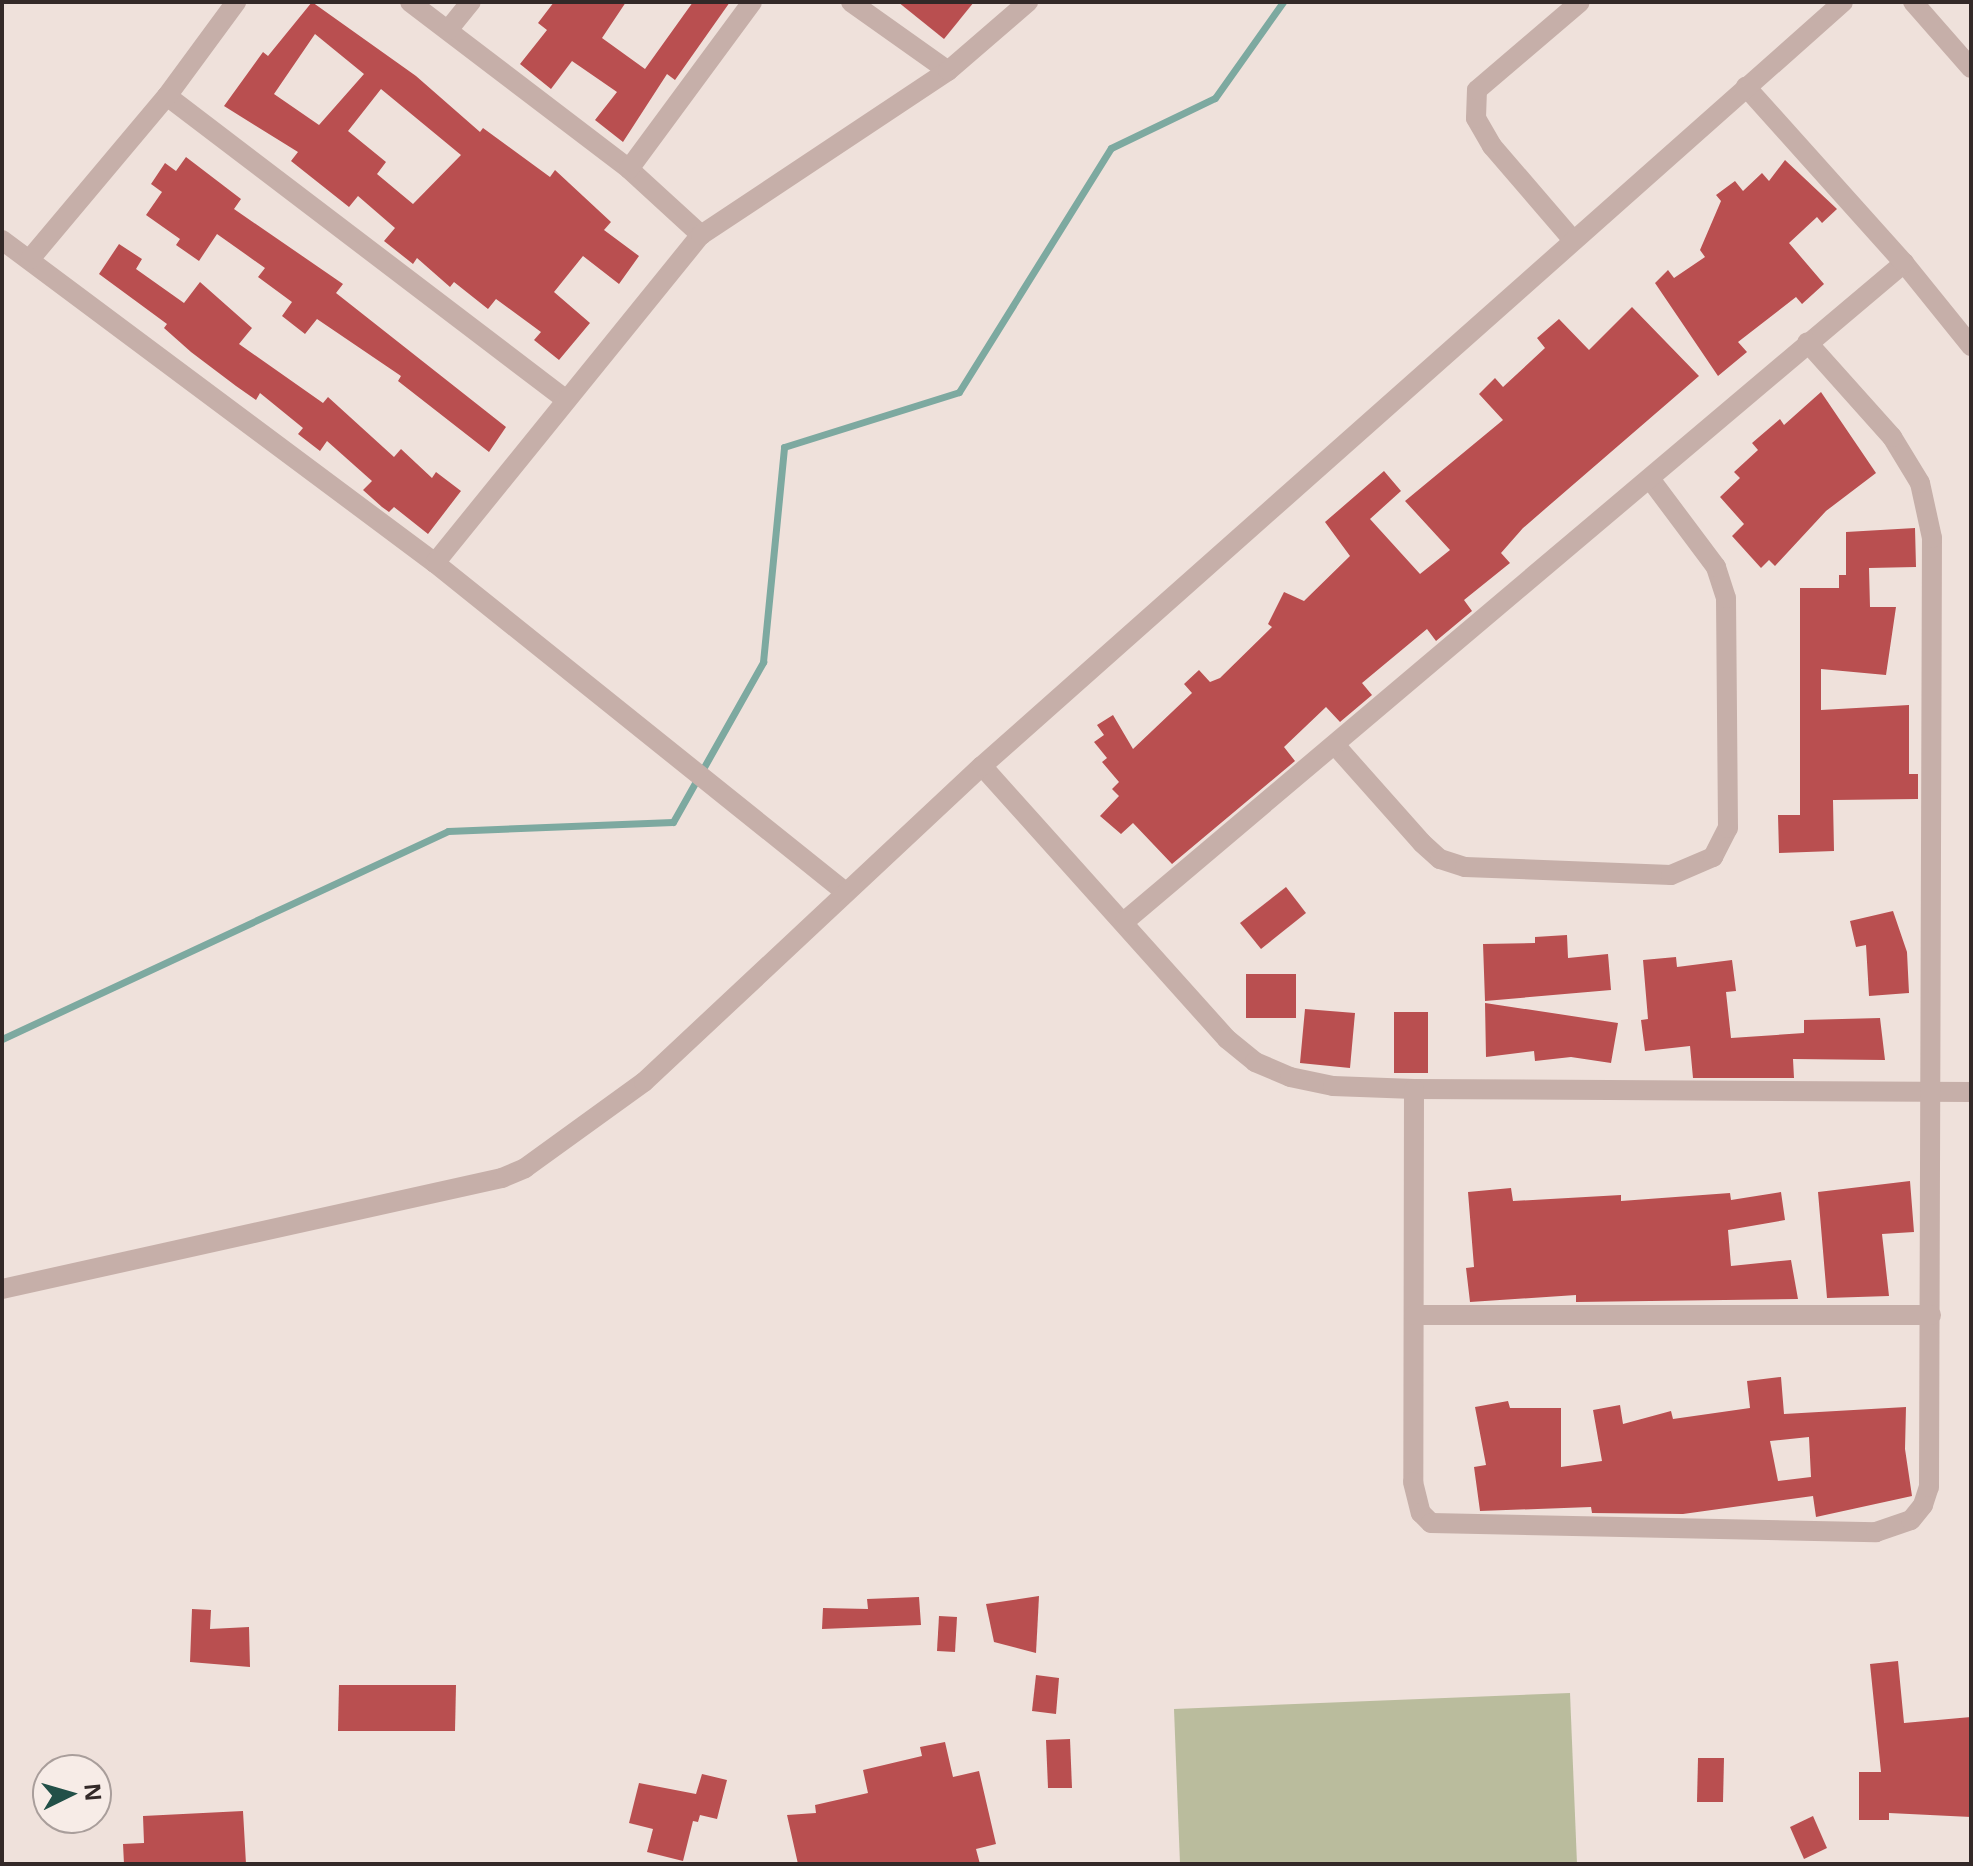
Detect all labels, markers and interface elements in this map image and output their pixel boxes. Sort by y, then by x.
north arrow [32,1754,112,1834]
text: N [78,1782,110,1802]

